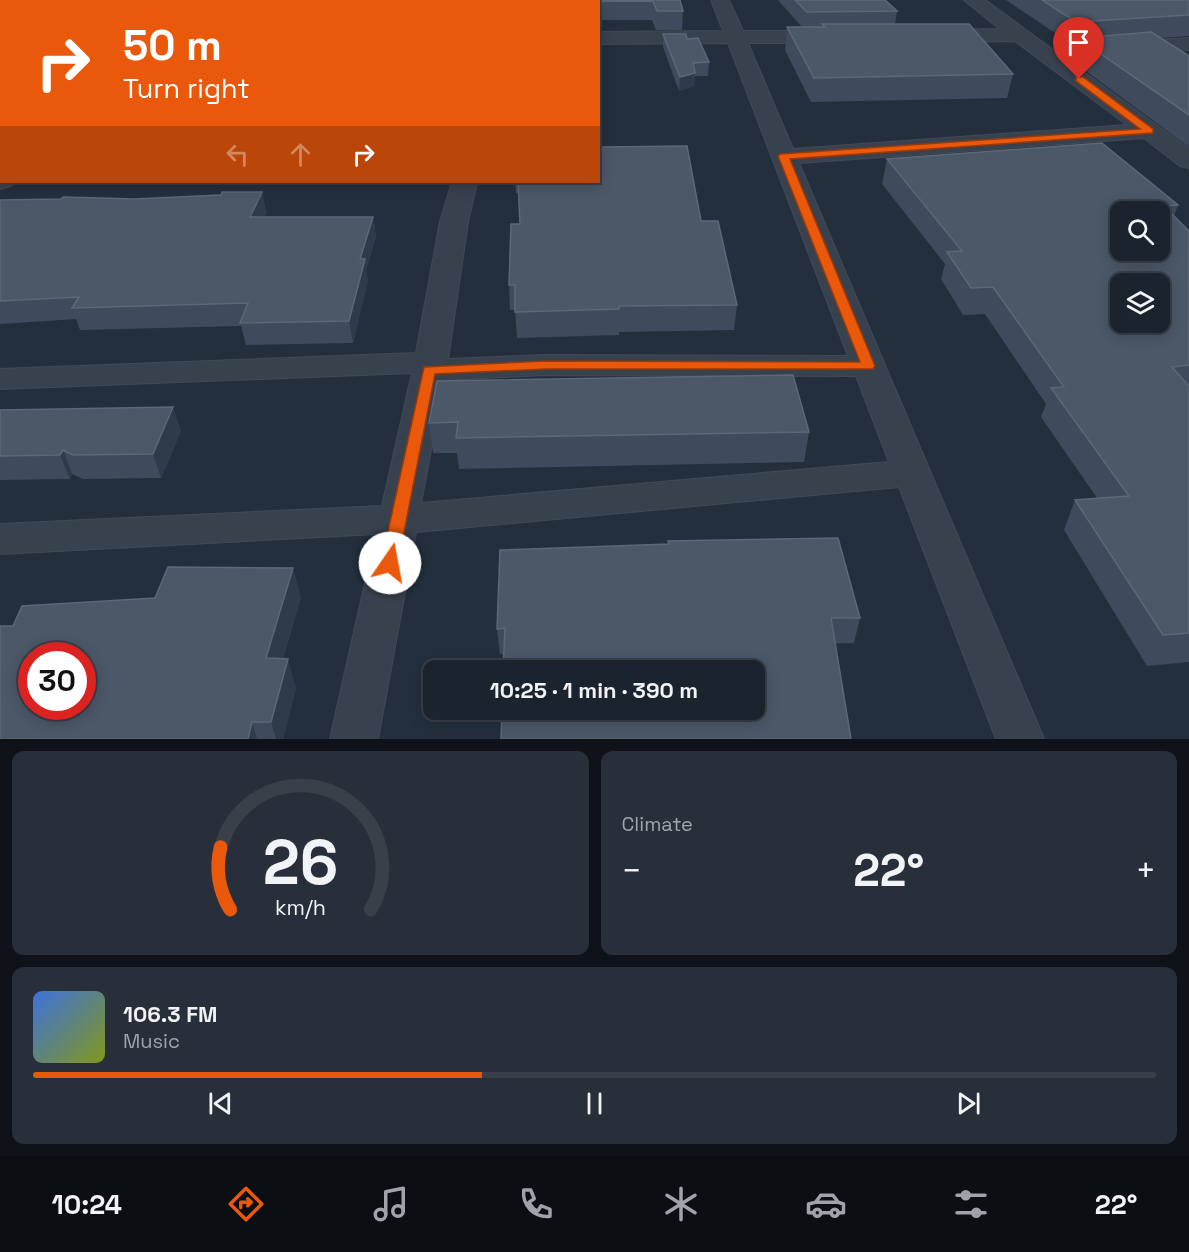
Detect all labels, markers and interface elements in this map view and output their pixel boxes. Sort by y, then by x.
pin [1053,17,1104,79]
text: 50 m [123,19,222,72]
icon: right [24,24,102,102]
icon: arrive [1062,26,1095,59]
text: Turn right [123,71,250,106]
icon: left [221,138,254,171]
icon: ahead [284,138,317,171]
icon: right [347,138,380,171]
map controls [1110,201,1170,333]
button: search [1110,201,1170,261]
button: layers [1110,273,1170,333]
position arrow [358,531,422,595]
speed limit sign: 30 [18,642,96,720]
text: 10:25 · 1 min · 390 m [490,676,698,704]
text: Climate [622,811,693,837]
text: 26 [262,823,338,902]
text: 22° [853,842,924,899]
text: − [622,850,642,892]
text: + [1136,850,1156,892]
text: km/h [275,894,326,921]
text: 106.3 FM [123,1000,217,1028]
text: Music [123,1028,180,1054]
icon: previous [204,1087,237,1120]
icon: pause [578,1087,611,1120]
icon: next [952,1087,985,1120]
icon: directions [225,1183,267,1225]
icon: music [370,1183,412,1225]
icon: phone [515,1183,557,1225]
icon: climate [660,1183,702,1225]
icon: car [805,1183,847,1225]
icon: filters [950,1183,992,1225]
text: 10:24 [51,1187,122,1222]
text: 22° [1095,1187,1138,1222]

